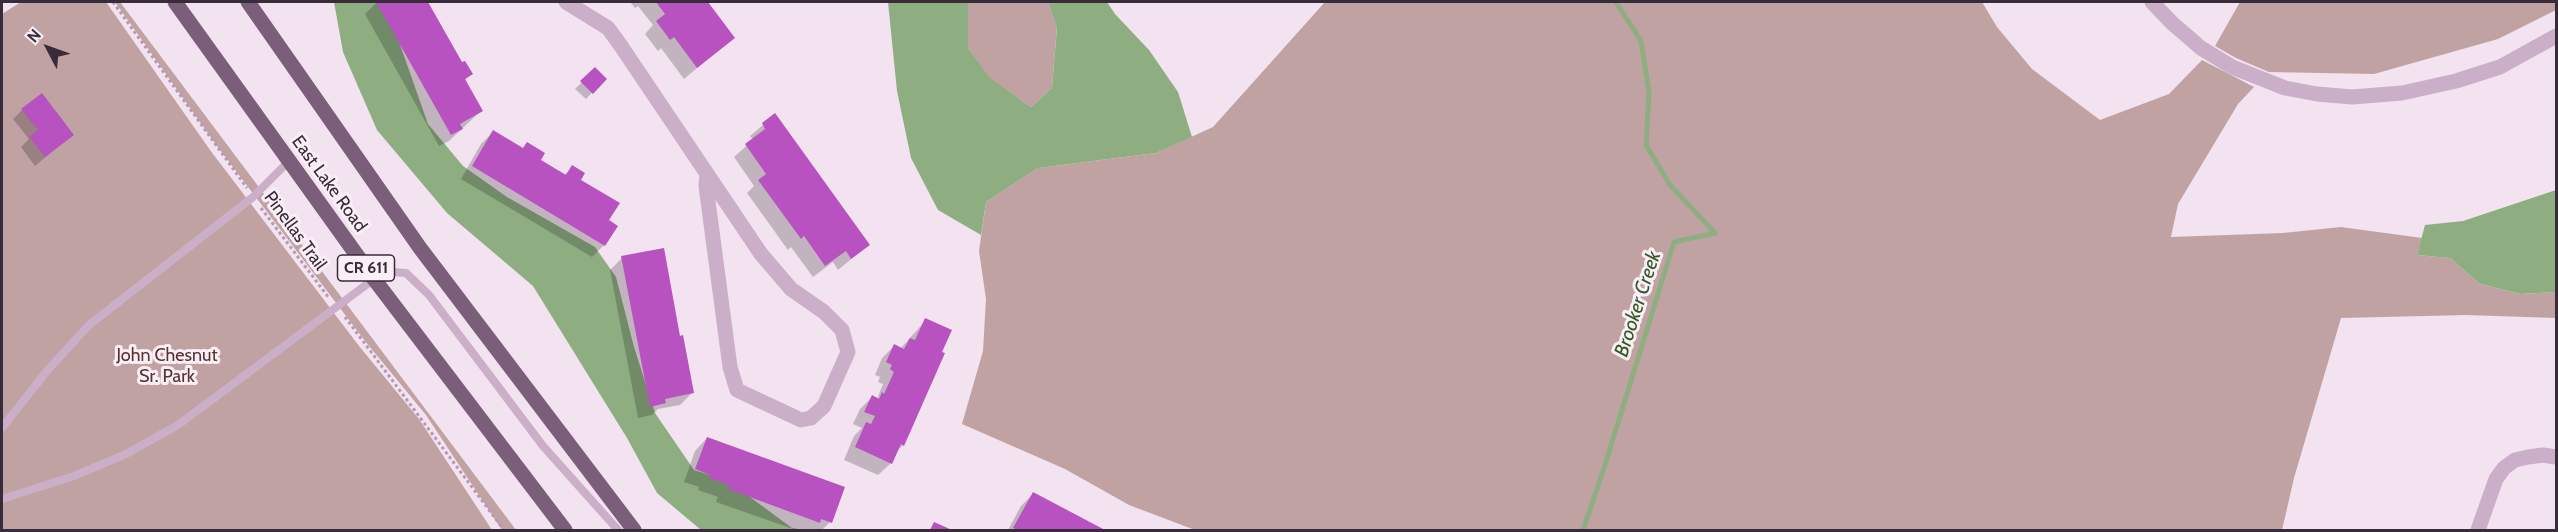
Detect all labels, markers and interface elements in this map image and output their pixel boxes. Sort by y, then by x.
north arrow [18,18,78,78]
text: N [23,25,45,46]
street label: East Lake Road [287,132,371,236]
street label: Pinellas Trail [259,187,331,275]
water label: Brooker Creek [1610,248,1666,360]
road number: CR 611 [338,255,394,281]
park label: John Chesnut Sr. Park [116,345,218,388]

